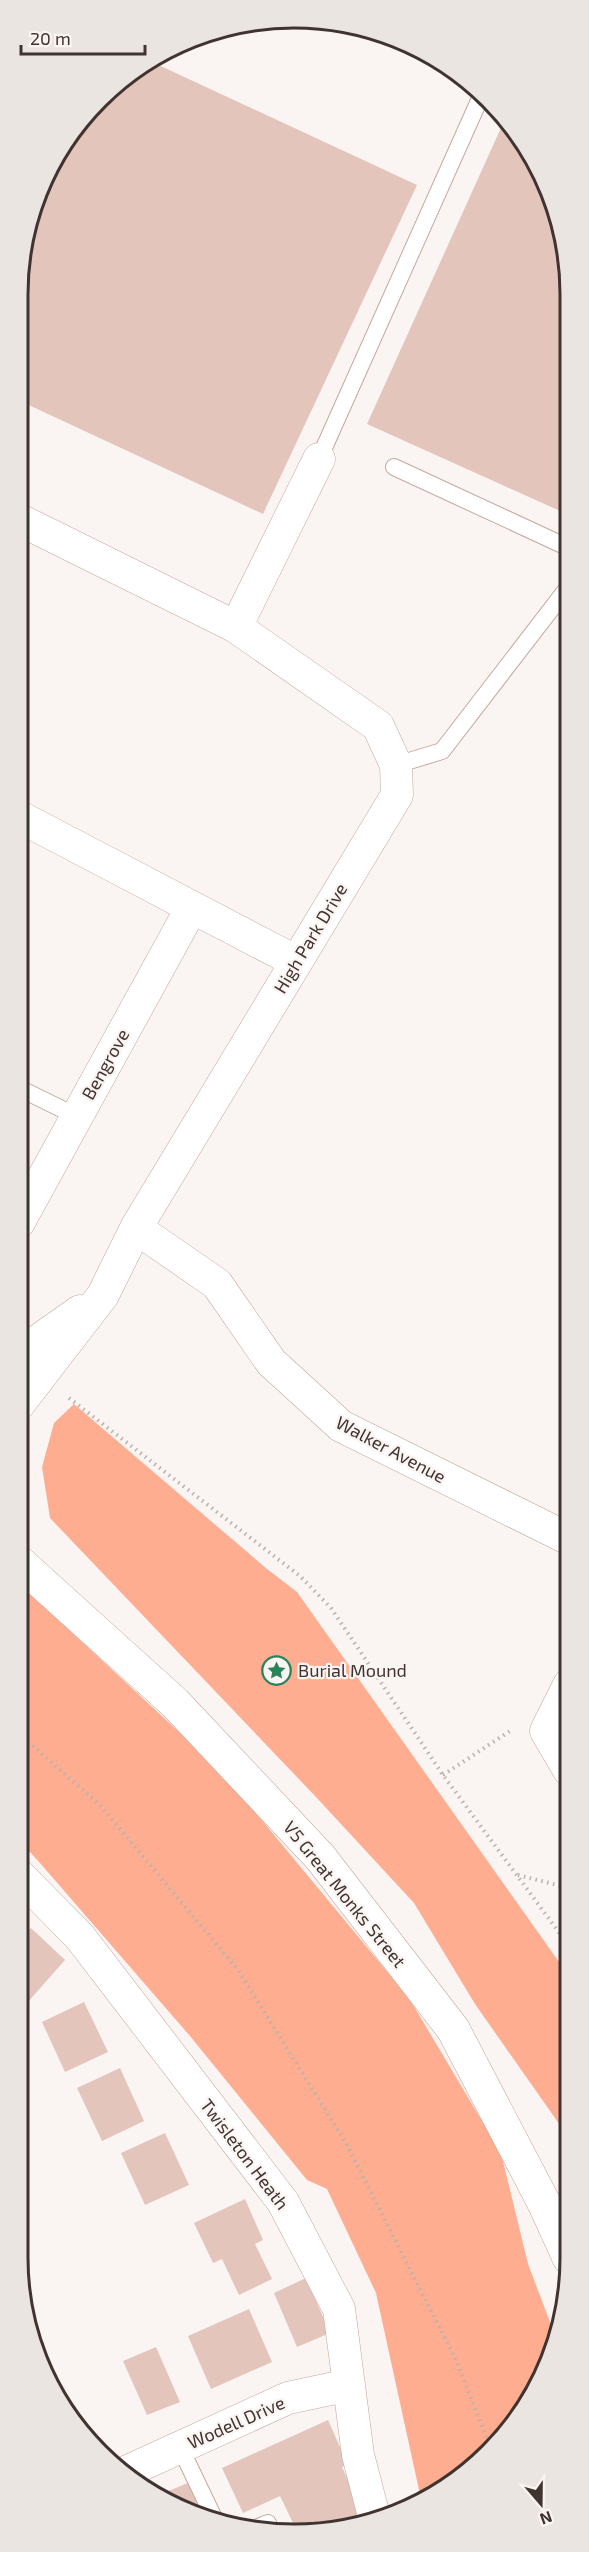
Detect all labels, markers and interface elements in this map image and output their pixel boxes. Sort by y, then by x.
scale bar [21,18,146,56]
text: 20 m [30,27,71,49]
street label: High Park Drive [269,879,351,997]
street label: Bengrove [77,1025,133,1103]
street label: Walker Avenue [332,1411,450,1487]
place icon: Burial Mound [261,1654,293,1686]
place label: Burial Mound [298,1659,407,1681]
street label: V5 Great Monks Street [279,1816,411,1972]
street label: Twisleton Heath [196,2094,294,2214]
street label: Wodell Drive [184,2391,288,2453]
north arrow [511,2474,571,2534]
text: N [538,2508,555,2529]

